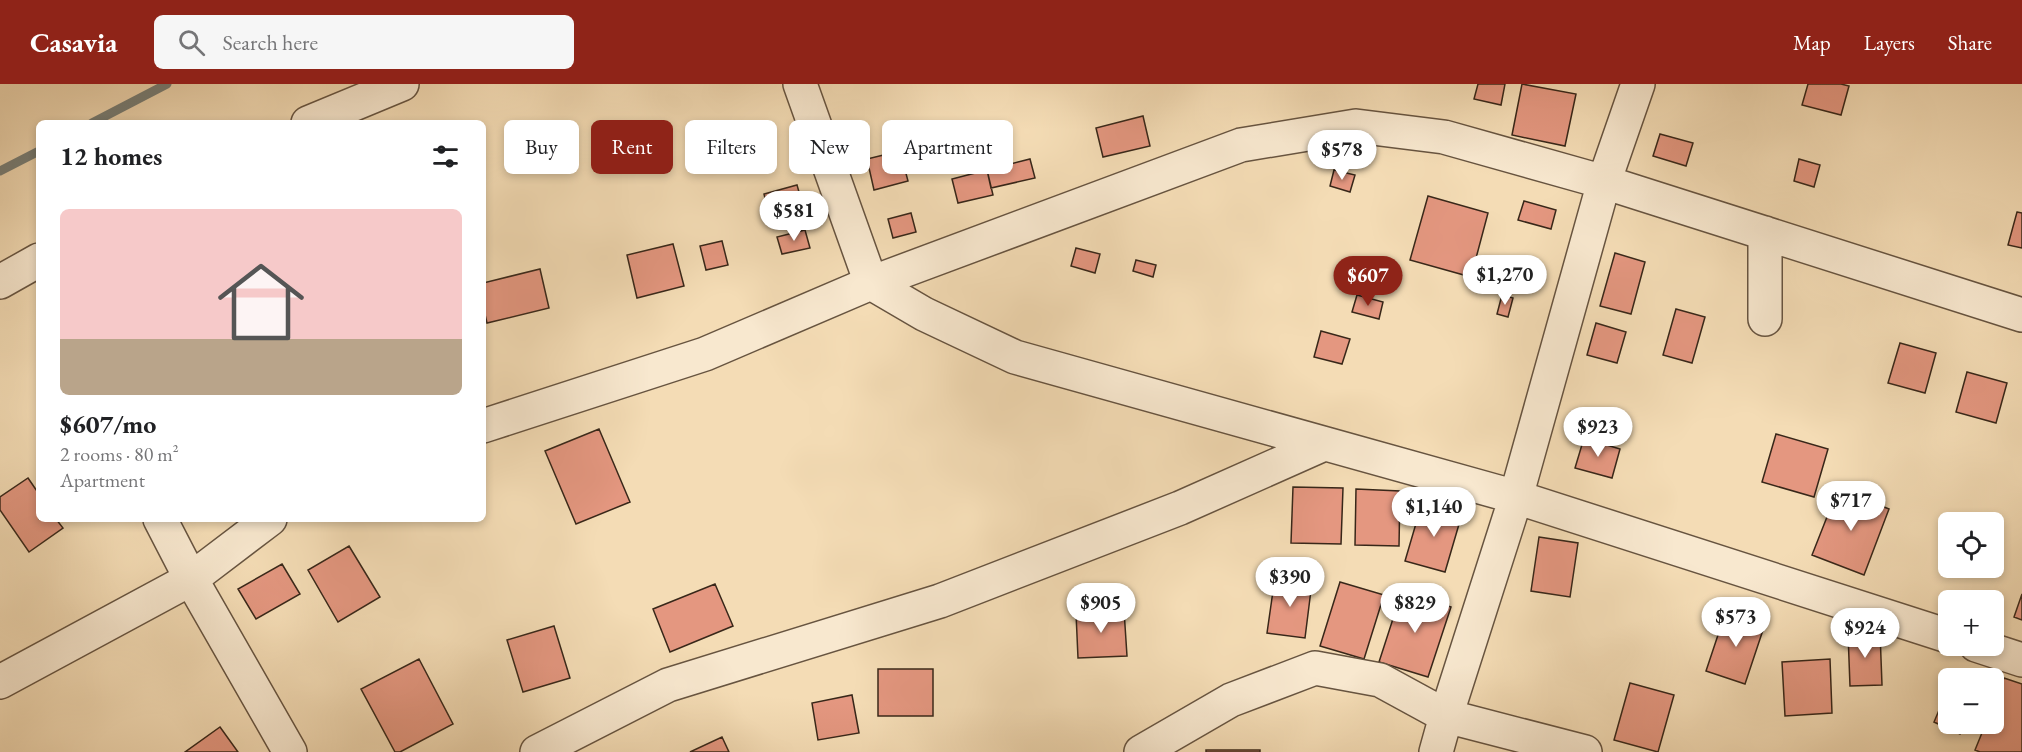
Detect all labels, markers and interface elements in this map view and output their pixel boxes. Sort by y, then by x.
search box [154,15,574,69]
text: Casavia [30,24,118,60]
icon: search [175,26,208,59]
text: Search here [223,28,318,57]
text: Map [1793,29,1831,56]
text: Layers [1864,29,1915,56]
text: Share [1948,29,1992,56]
chip: Buy [504,120,579,174]
chip: Rent [591,120,673,174]
chip: Filters [685,120,777,174]
chip: New [789,120,870,174]
chip: Apartment [882,120,1013,174]
pin: $578 [1306,130,1378,181]
text: $578 [1322,136,1362,162]
text: 12 homes [60,139,162,173]
icon: filters [429,140,462,173]
pin: $581 [758,191,830,242]
text: $581 [774,197,814,223]
icon: home [207,248,315,356]
pin: $1,270 [1456,255,1554,306]
pin: $607 [1332,256,1404,307]
text: $1,270 [1477,261,1533,287]
text: $607 [1348,262,1388,288]
text: $607/mo [60,407,156,441]
pin: $923 [1562,407,1634,458]
text: $923 [1578,413,1618,439]
text: 2 rooms · 80 m² [60,441,179,467]
text: Apartment [60,467,145,493]
pin: $717 [1815,481,1887,532]
pin: $1,140 [1385,487,1483,538]
text: $717 [1831,487,1871,513]
text: $1,140 [1406,493,1462,519]
map controls [1938,512,2004,734]
button: locate [1938,512,2004,578]
pin: $390 [1254,557,1326,608]
text: $390 [1270,563,1310,589]
pin: $905 [1065,583,1137,634]
pin: $829 [1379,583,1451,634]
text: $905 [1081,589,1121,615]
text: $829 [1395,589,1435,615]
button: + [1938,590,2004,656]
pin: $573 [1700,597,1772,648]
text: $573 [1716,603,1756,629]
pin: $924 [1829,608,1901,659]
text: $924 [1845,614,1885,640]
button: − [1938,668,2004,734]

